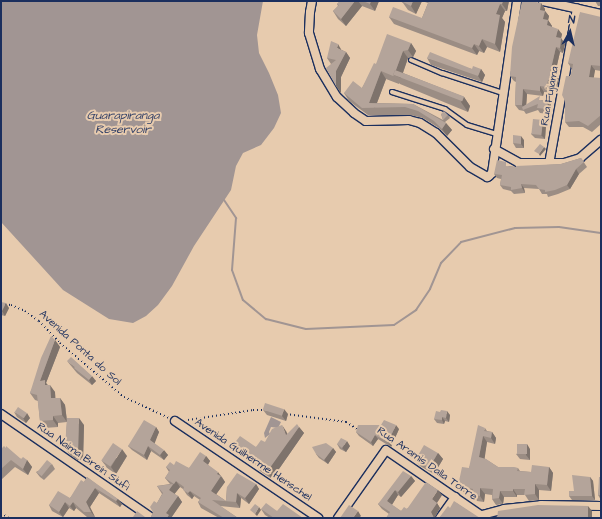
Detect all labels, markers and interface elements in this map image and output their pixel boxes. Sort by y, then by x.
north arrow [550,12,590,52]
text: N [567,12,576,28]
street label: Rua Fujiama [538,65,562,127]
water label: Guarapiranga Reservoir [87,109,159,137]
street label: Avenida Ponta do Sol [36,308,124,388]
street label: Avenida Guilherme Henschel [192,416,314,504]
street label: Rua Naima Brein Siufi [34,420,132,494]
street label: Rua Aramis Dalla Torre [374,424,480,504]

